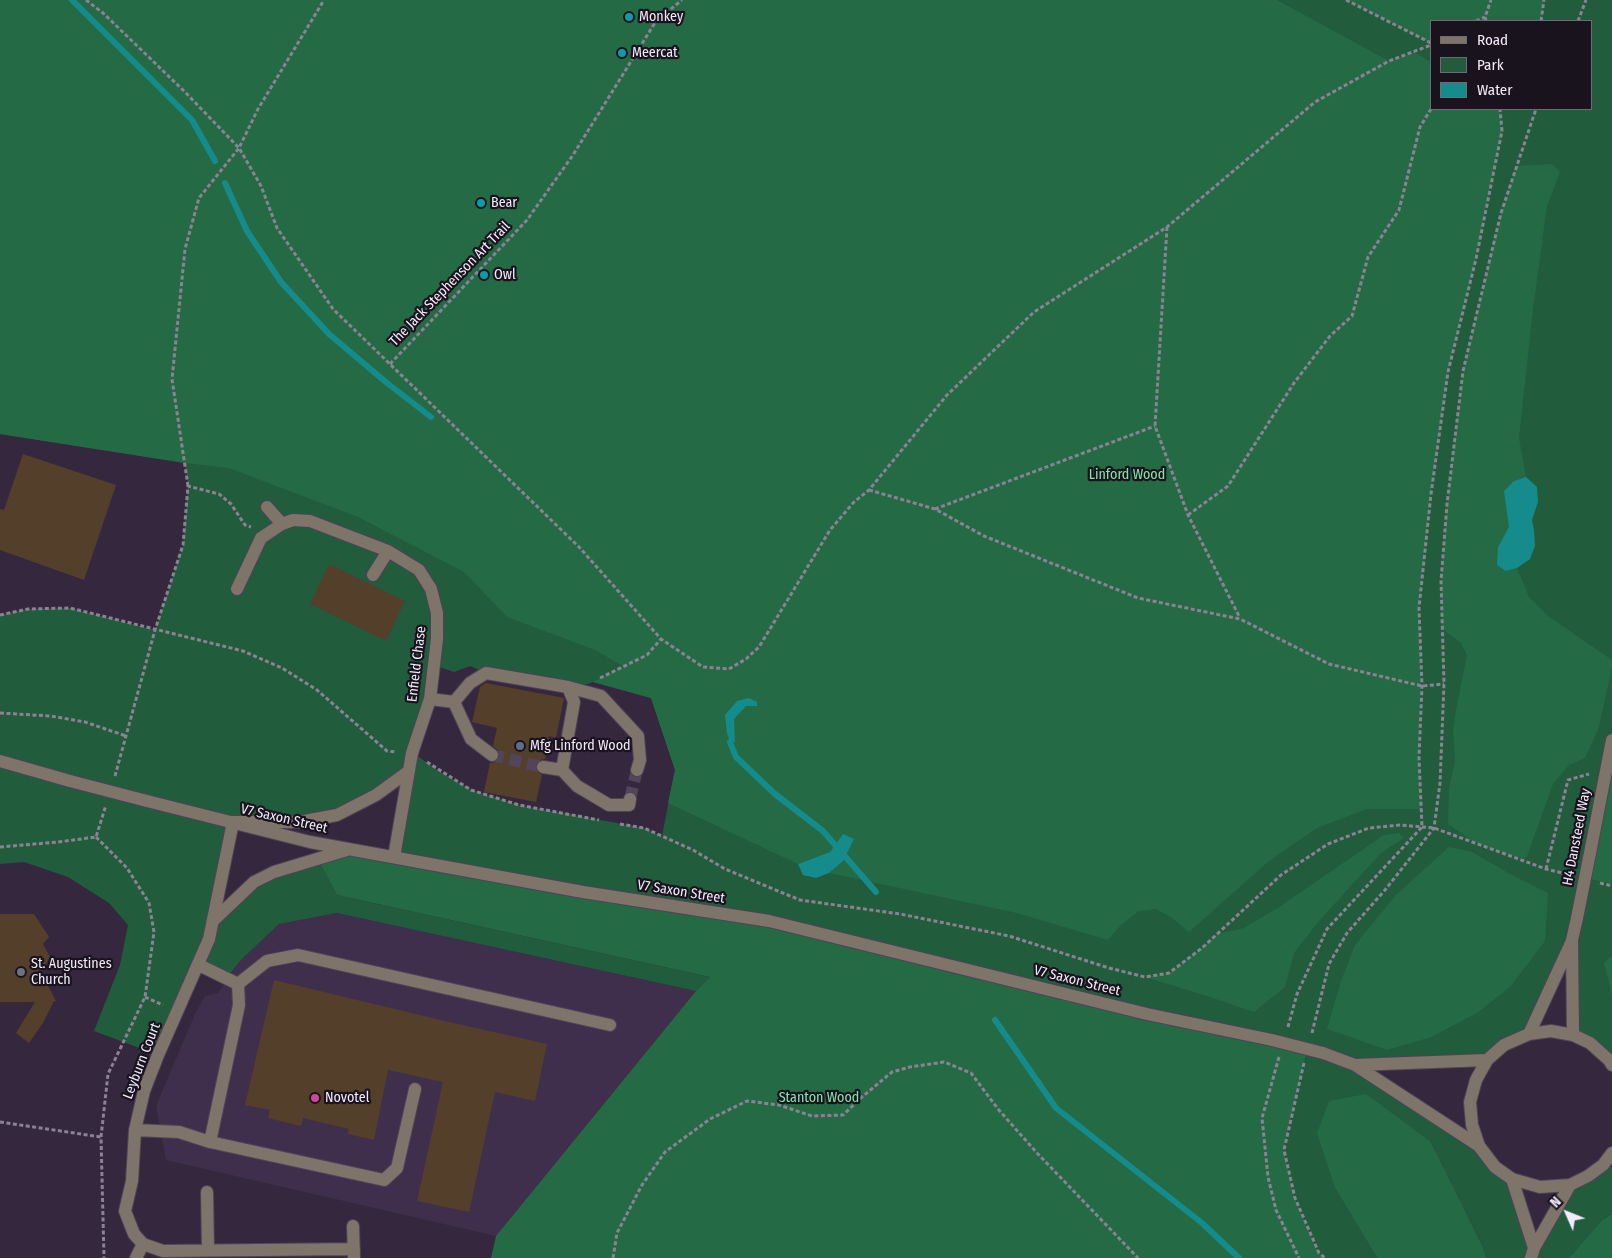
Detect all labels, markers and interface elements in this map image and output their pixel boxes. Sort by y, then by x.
place label: Monkey [639,9,683,25]
marker: Monkey [623,11,635,23]
legend [1430,20,1592,110]
text: Road [1477,31,1508,49]
place label: Meercat [632,45,678,61]
marker: Meercat [616,47,628,59]
text: Park [1477,56,1504,74]
text: Water [1477,81,1512,99]
place label: Bear [491,195,517,211]
marker: Bear [475,197,487,209]
street label: The Jack Stephenson Art Trail [386,218,514,350]
place label: Owl [494,267,516,283]
marker: Owl [478,269,490,281]
park label: Linford Wood [1089,467,1165,483]
street label: Enfield Chase [404,625,430,703]
place label: Mfg Linford Wood [530,738,631,754]
marker: Mfg Linford Wood [514,740,526,752]
street label: H4 Dansteed Way [1559,787,1595,887]
street label: V7 Saxon Street [239,801,329,837]
street label: V7 Saxon Street [636,877,726,907]
place label: St. Augustines Church [31,956,112,989]
street label: V7 Saxon Street [1032,962,1122,1000]
marker: St. Augustines Church [15,966,27,978]
street label: Leyburn Court [120,1021,164,1101]
place label: Novotel [325,1090,369,1106]
park label: Stanton Wood [779,1090,859,1106]
marker: Novotel [309,1092,321,1104]
north arrow [1542,1188,1592,1238]
text: N [1547,1193,1565,1211]

